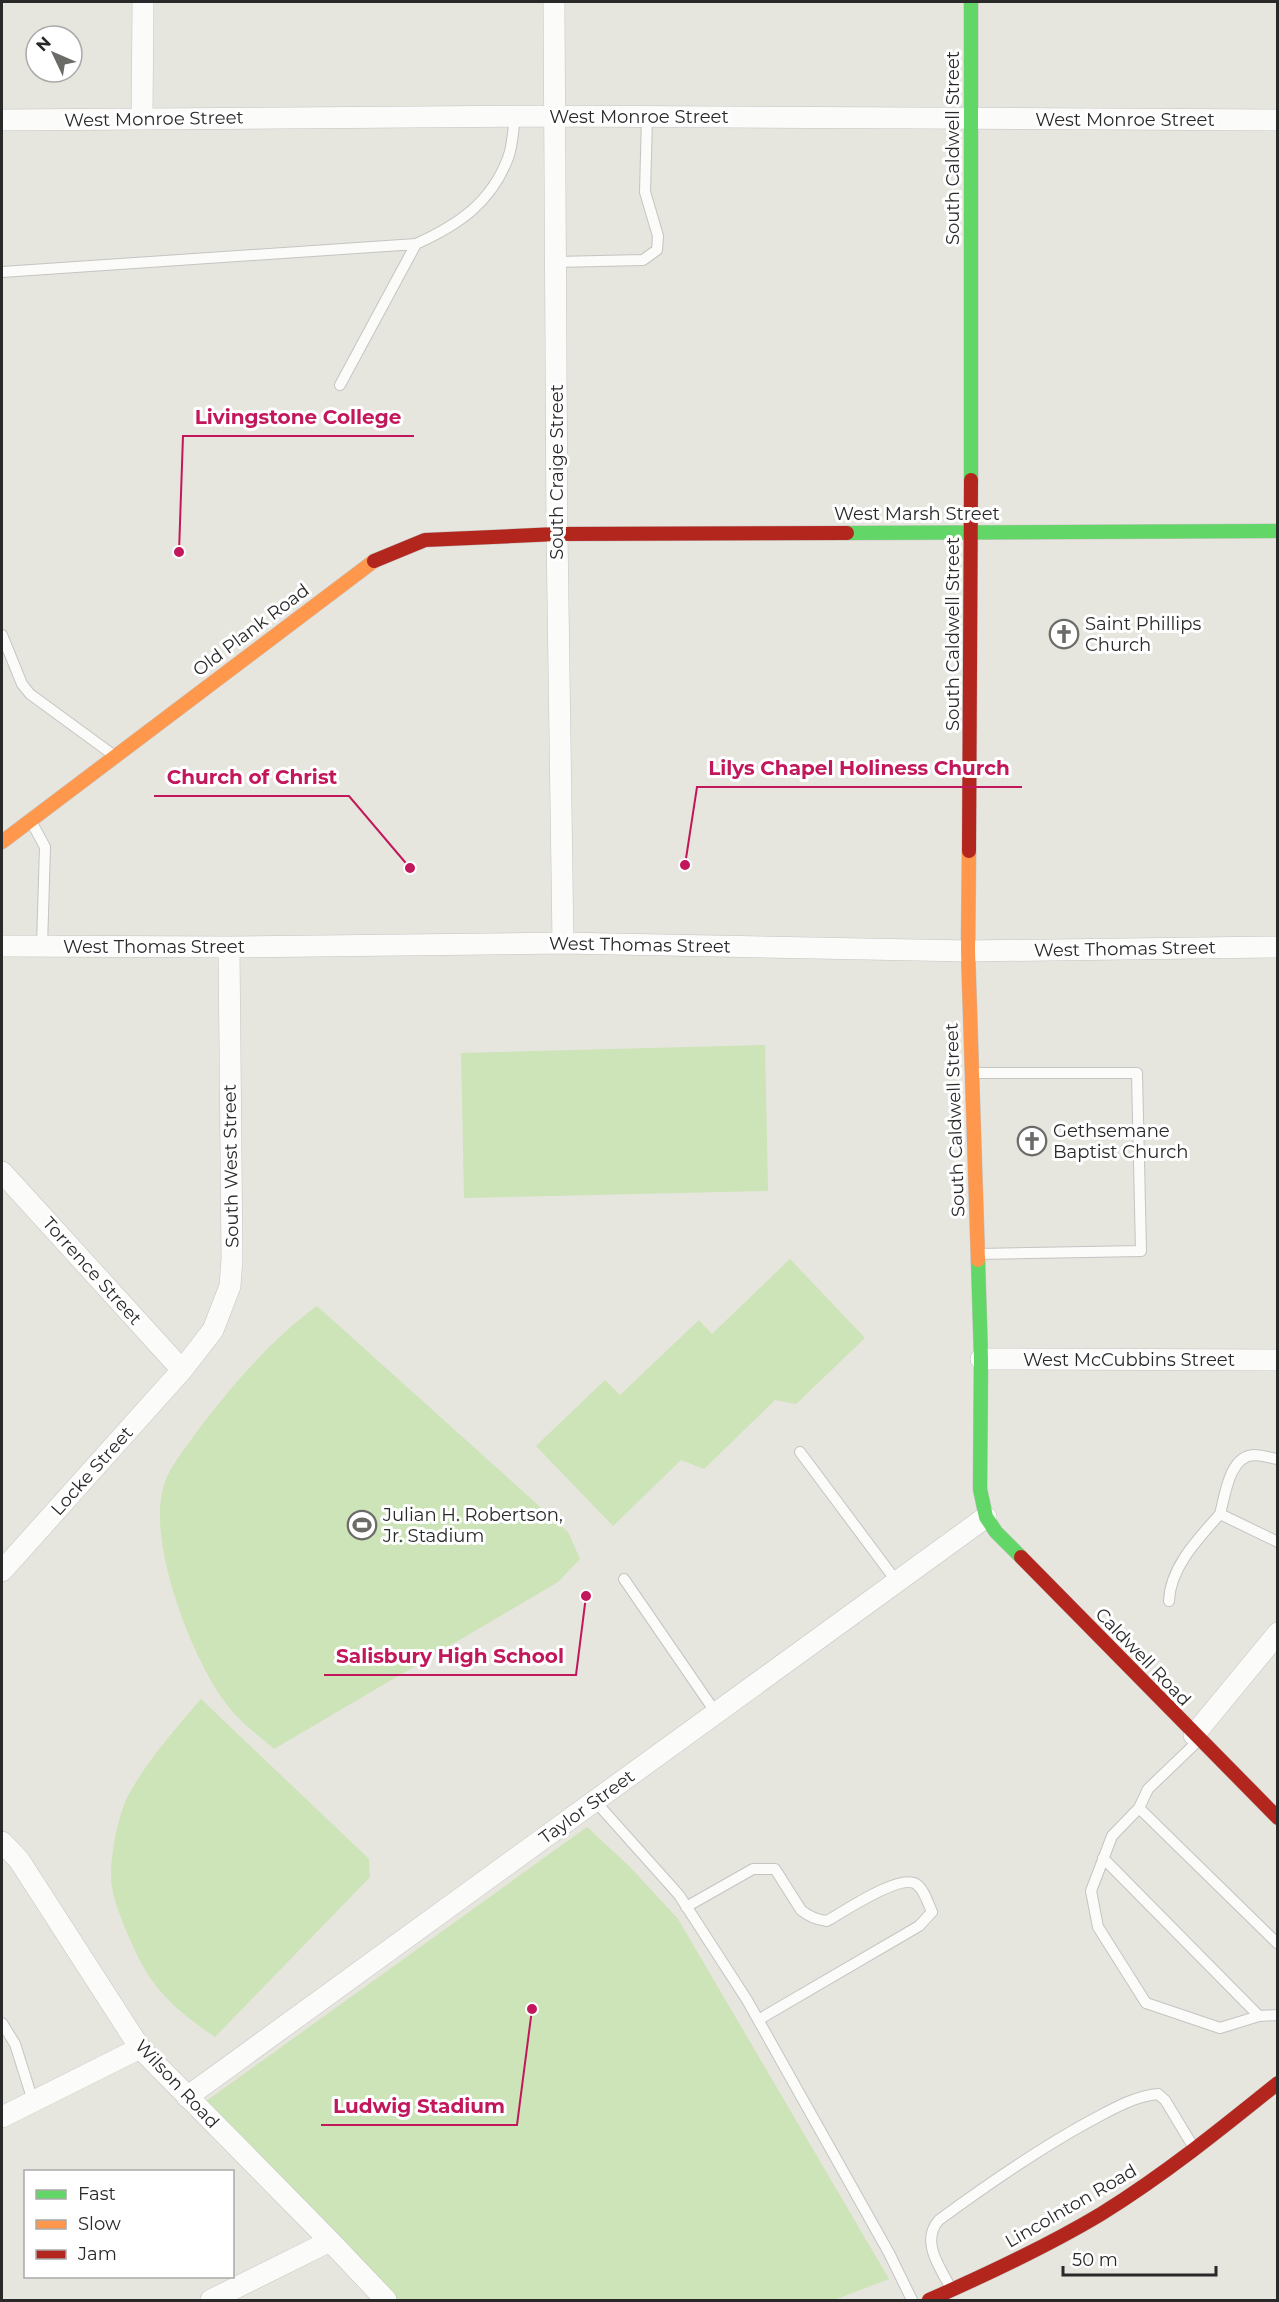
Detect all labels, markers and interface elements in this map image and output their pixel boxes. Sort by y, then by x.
north arrow [24,24,84,84]
text: N [32,33,55,55]
street label: South Caldwell Street [942,51,964,245]
street label: West Monroe Street [64,106,244,132]
street label: West Monroe Street [549,106,729,128]
street label: West Monroe Street [1035,109,1215,131]
street label: South Craige Street [546,384,568,560]
callout: Livingstone College [183,398,414,436]
text: Livingstone College [195,405,401,429]
street label: West Marsh Street [834,503,1000,525]
street label: South Caldwell Street [942,537,964,731]
street label: Old Plank Road [188,579,314,681]
place label: Saint Phillips Church [1085,613,1201,656]
church icon: Saint Phillips Church [1048,618,1080,650]
callout: Lilys Chapel Holiness Church [697,749,1022,787]
text: Lilys Chapel Holiness Church [708,756,1010,780]
callout: Church of Christ [154,758,349,796]
text: Church of Christ [167,765,337,789]
street label: West Thomas Street [549,932,731,958]
street label: West Thomas Street [63,936,245,958]
street label: West Thomas Street [1034,936,1216,962]
street label: South Caldwell Street [941,1023,969,1217]
street label: South West Street [219,1084,243,1248]
place label: Gethsemane Baptist Church [1053,1120,1189,1163]
church icon: Gethsemane Baptist Church [1016,1125,1048,1157]
street label: Torrence Street [38,1212,146,1330]
street label: West McCubbins Street [1023,1349,1235,1371]
street label: Locke Street [46,1422,138,1520]
place label: Julian H. Robertson, Jr. Stadium [382,1504,563,1547]
sports icon: Julian H. Robertson, Jr. Stadium [346,1509,378,1541]
street label: Caldwell Road [1091,1603,1195,1711]
callout: Salisbury High School [324,1637,576,1675]
text: Salisbury High School [336,1644,564,1668]
street label: Taylor Street [535,1765,639,1849]
street label: Wilson Road [130,2035,224,2133]
callout: Ludwig Stadium [321,2087,517,2125]
text: Ludwig Stadium [333,2094,505,2118]
street label: Lincolnton Road [1001,2159,1141,2253]
legend [24,2170,234,2278]
text: Fast [78,2183,116,2205]
text: Slow [78,2213,121,2235]
scale bar [1063,2239,1216,2277]
text: Jam [77,2243,117,2265]
text: 50 m [1072,2249,1118,2271]

